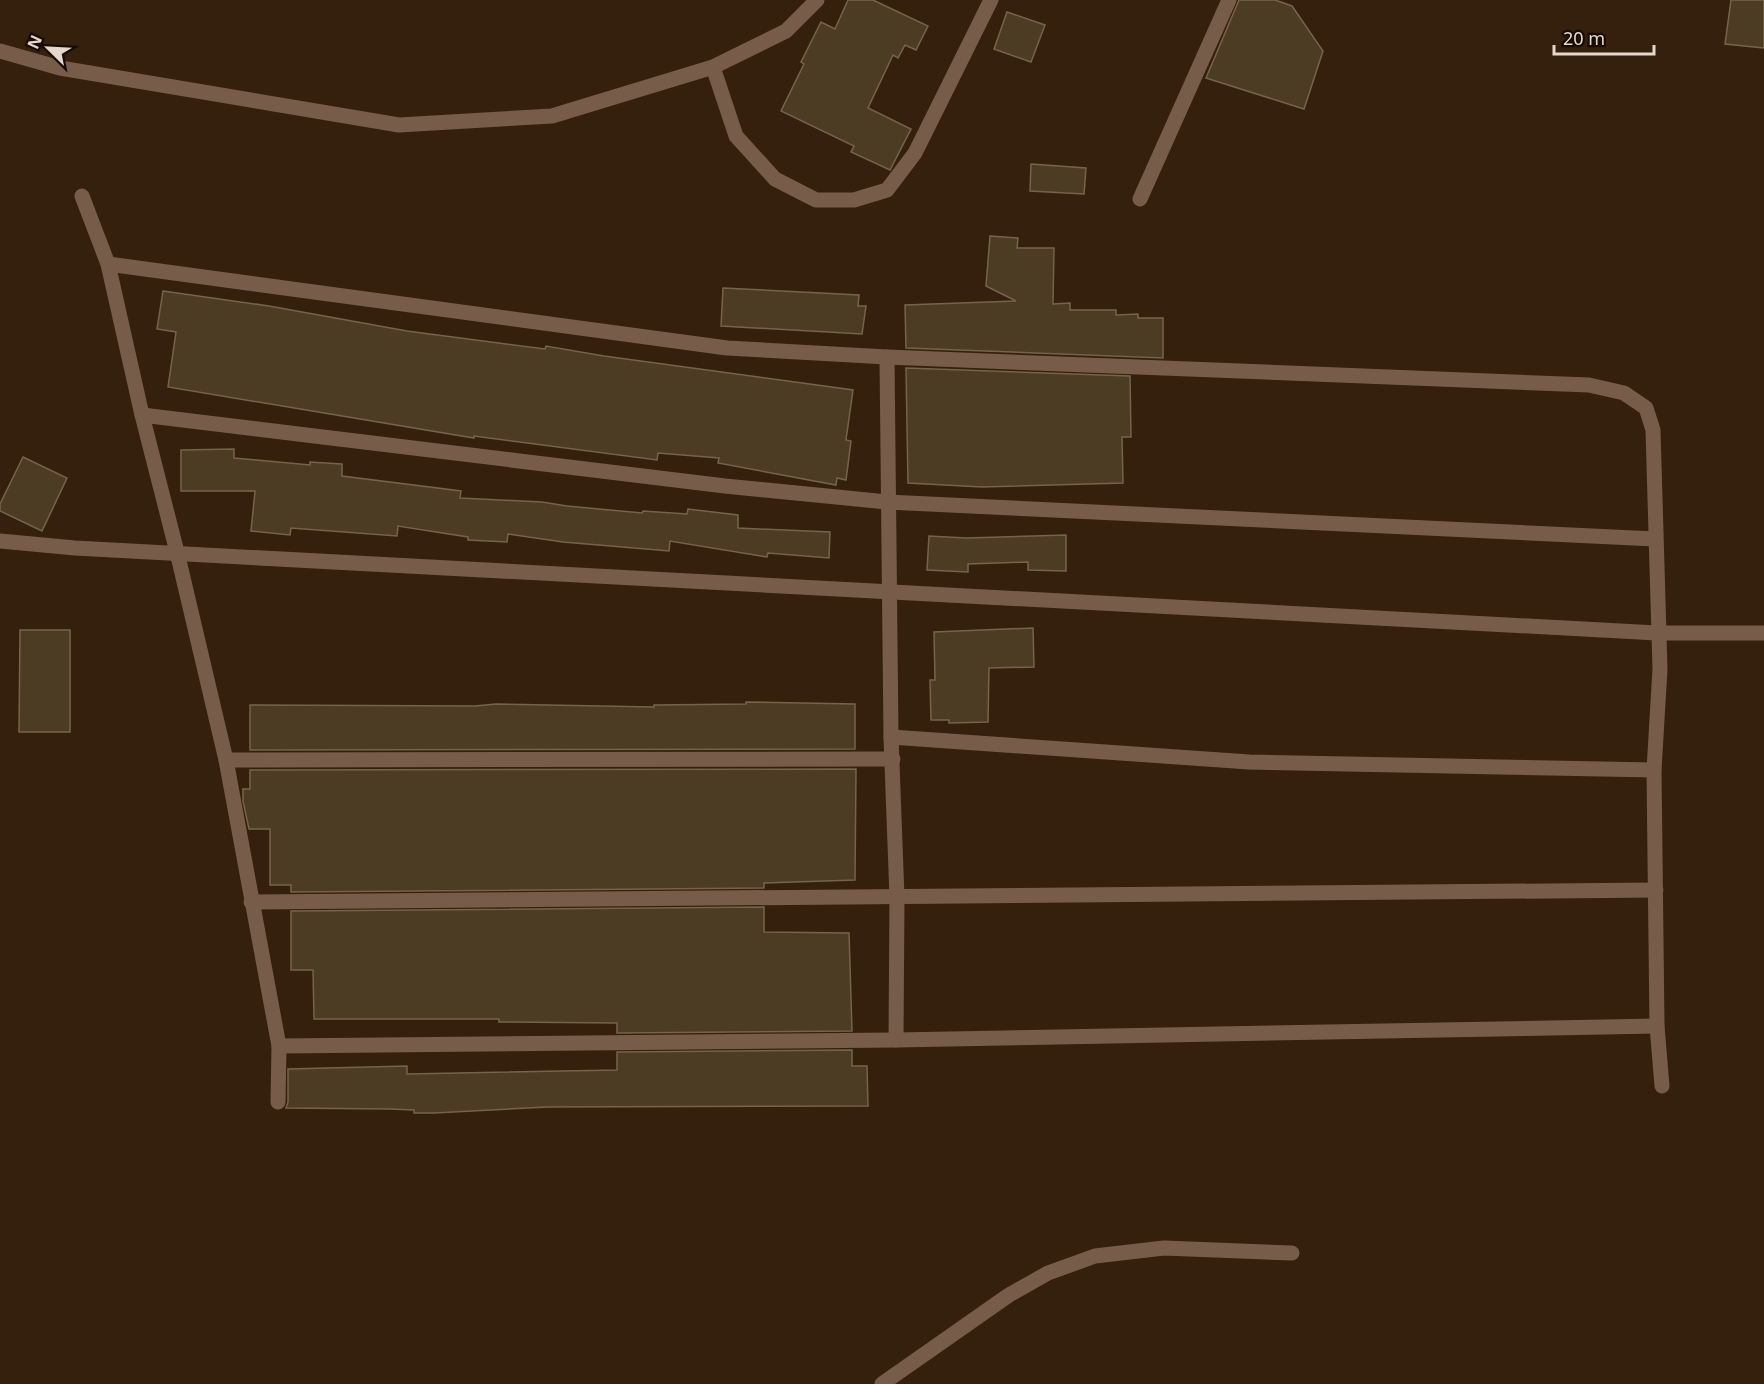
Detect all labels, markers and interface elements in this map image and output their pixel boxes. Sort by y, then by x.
north arrow [18,18,78,78]
scale bar [1554,18,1654,56]
text: 20 m [1563,26,1605,50]
text: N [22,31,47,52]

